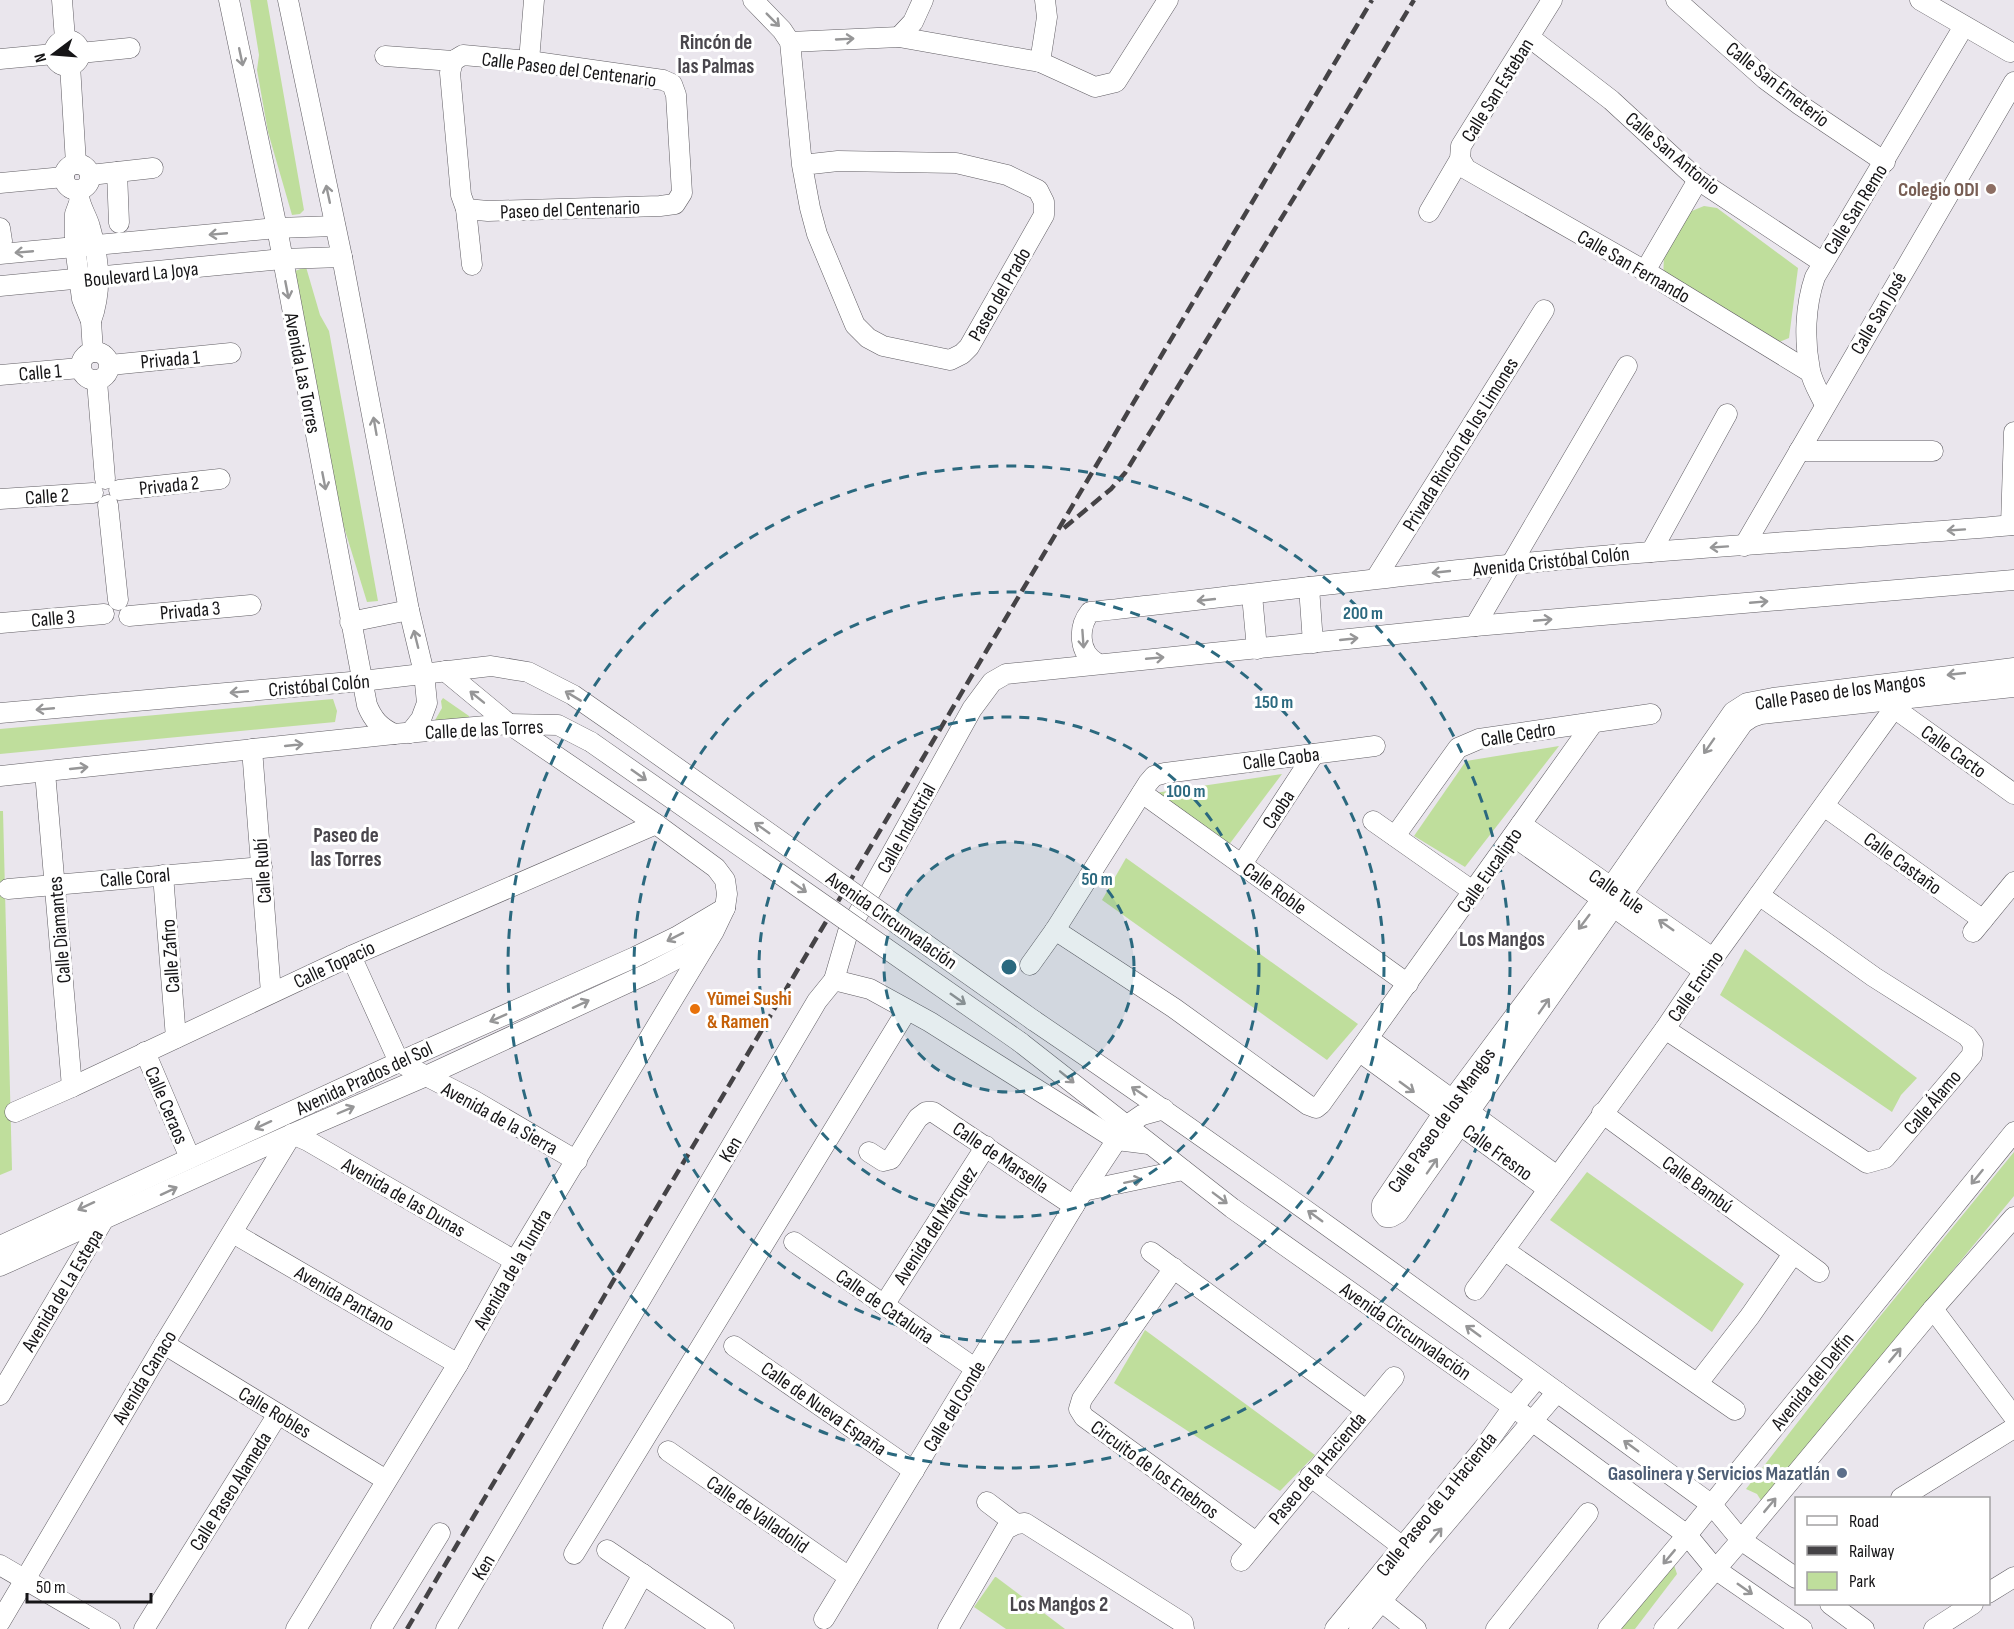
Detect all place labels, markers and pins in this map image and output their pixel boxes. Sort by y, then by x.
place label: Colegio ODI [1898,178,1979,202]
marker: Colegio ODI [1984,182,1998,196]
centre of rings [999,957,1019,977]
place label: Yūmei Sushi & Ramen [707,987,792,1034]
marker: Yūmei Sushi & Ramen [688,1002,702,1016]
place label: Gasolinera y Servicios Mazatlán [1608,1462,1830,1486]
marker: Gasolinera y Servicios Mazatlán [1835,1466,1849,1480]

